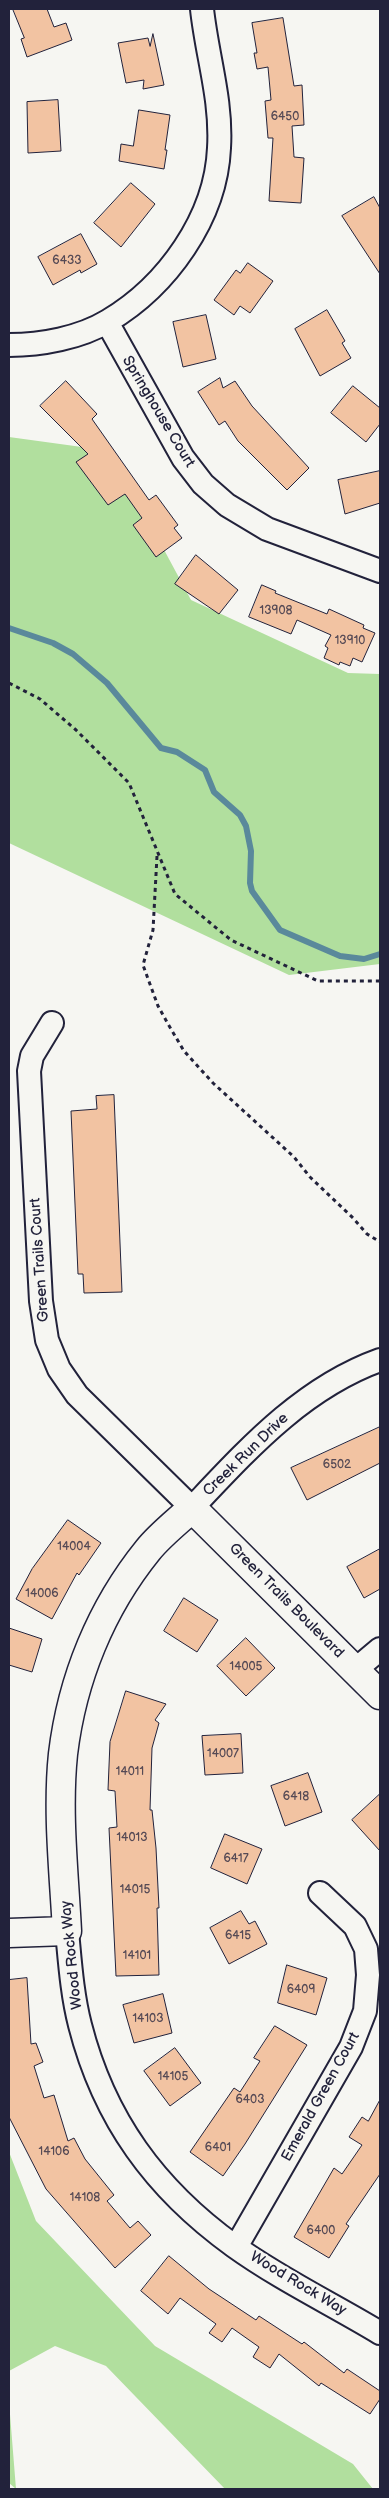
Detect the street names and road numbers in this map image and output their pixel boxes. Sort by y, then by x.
street label: Springhouse Court [118,353,198,471]
street label: Green Trails Court [27,1197,53,1323]
street label: Creek Run Drive [200,1410,292,1500]
street label: Green Trails Boulevard [225,1540,347,1662]
street label: Wood Rock Way [57,1900,87,2010]
street label: Emerald Green Court [278,2029,364,2165]
street label: Wood Rock Way [247,2248,349,2320]

